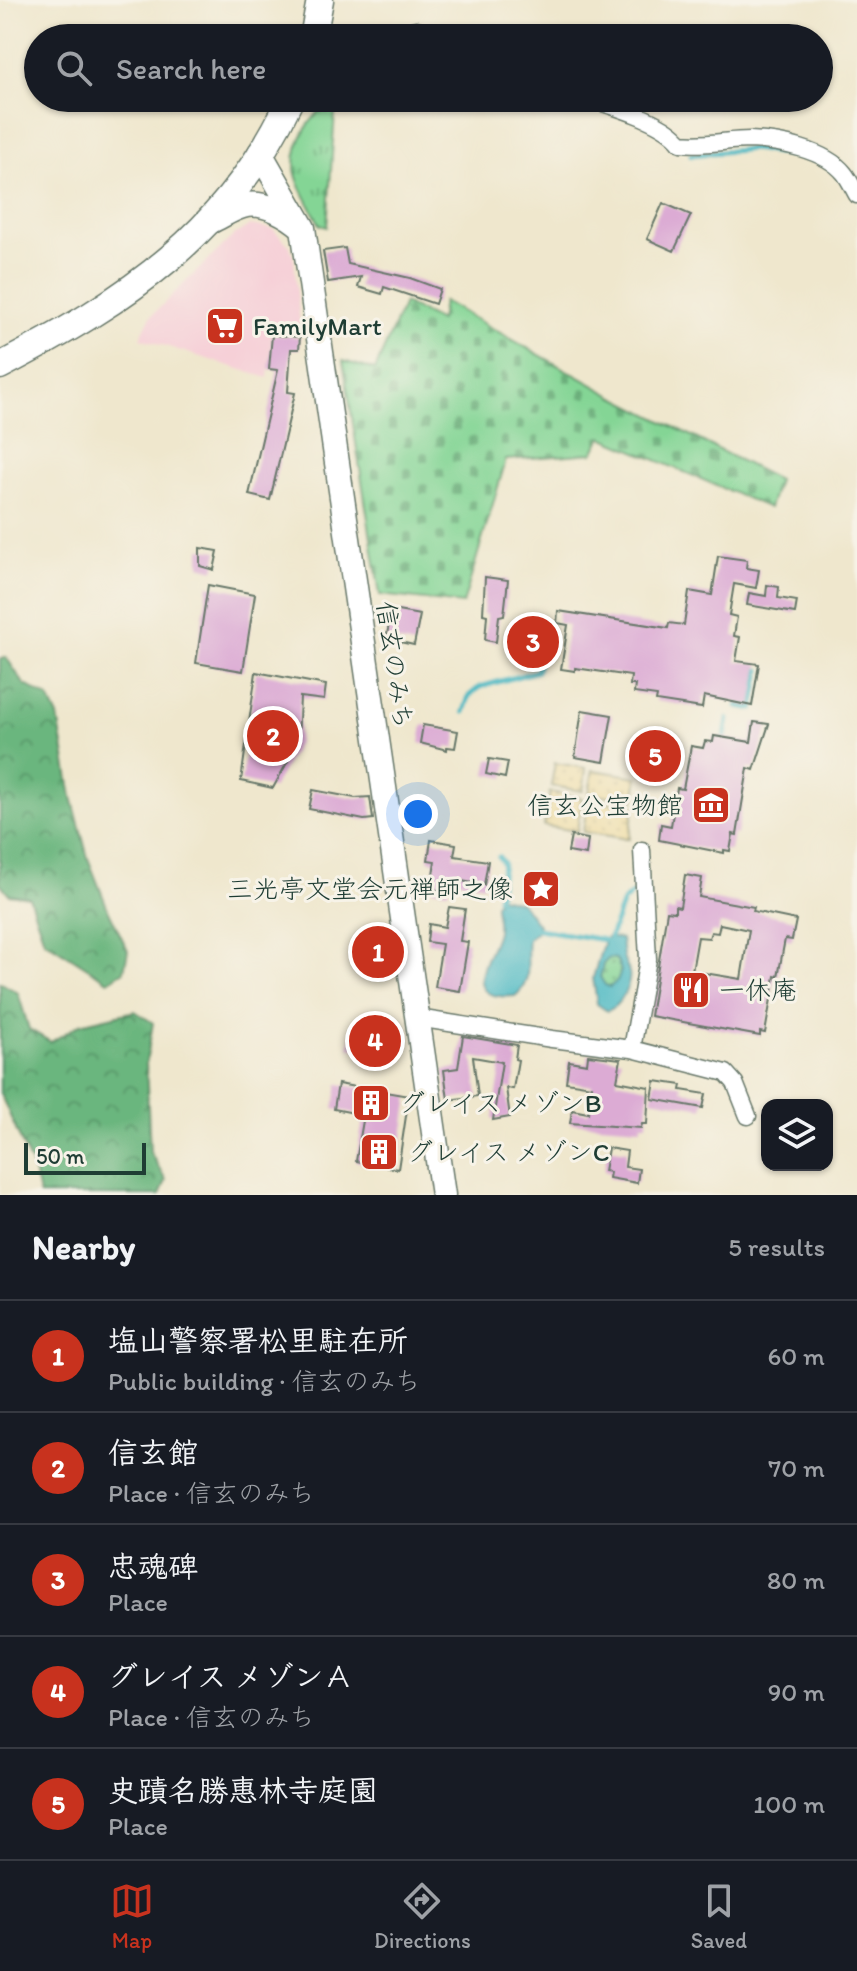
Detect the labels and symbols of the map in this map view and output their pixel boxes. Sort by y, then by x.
supermarket icon: FamilyMart [204,305,246,347]
place label: FamilyMart [253,310,382,342]
street label: 信玄のみち [370,599,420,731]
pin: 3 [507,612,559,672]
pin: 2 [247,706,299,766]
pin: 5 [629,726,681,786]
museum icon: 信玄公宝物館 [690,784,732,826]
place label: 信玄公宝物館 [527,789,683,821]
your location [398,794,438,834]
place icon: 三光亭文堂会元禅師之像 [520,868,562,910]
place label: 三光亭文堂会元禅師之像 [227,873,513,905]
pin: 1 [352,922,404,982]
restaurant icon: 一休庵 [670,969,712,1011]
place label: 一休庵 [719,974,797,1006]
pin: 4 [349,1011,401,1071]
building icon: グレイス メゾンB [350,1082,392,1124]
place label: グレイス メゾンB [399,1087,602,1119]
building icon: グレイス メゾンC [358,1131,400,1173]
place label: グレイス メゾンC [407,1136,610,1168]
scale bar [24,1139,146,1175]

